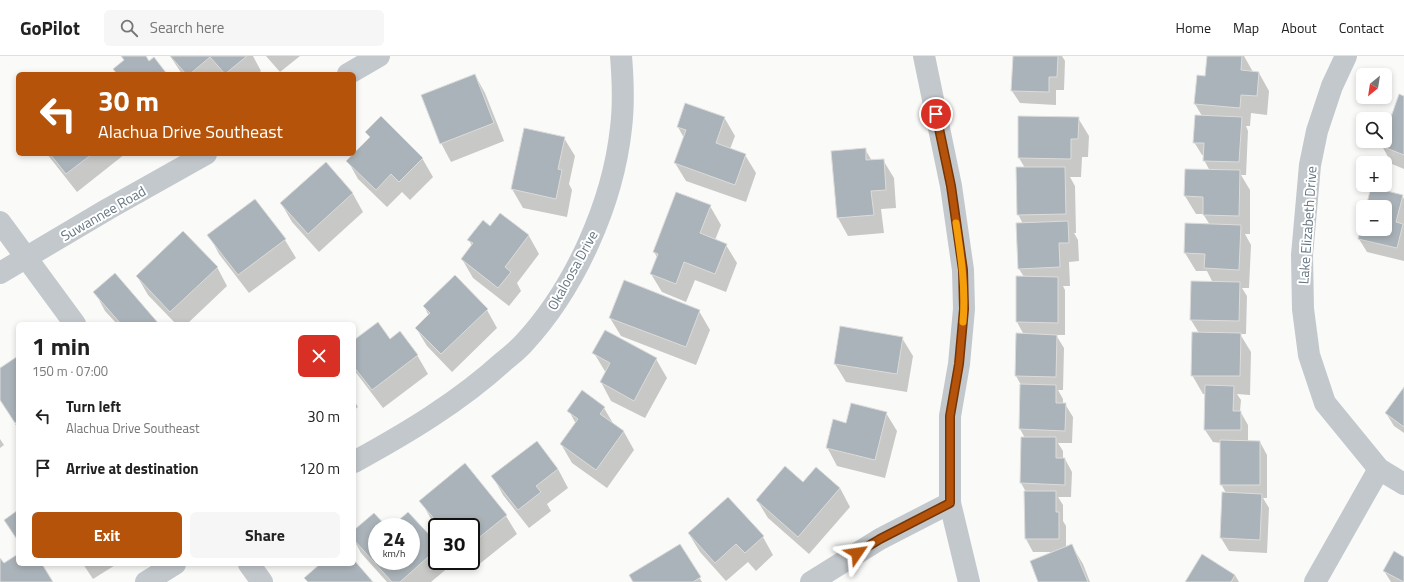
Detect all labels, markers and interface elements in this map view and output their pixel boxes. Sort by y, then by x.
search box [104,10,384,46]
text: GoPilot [20,13,80,42]
text: Search here [150,16,224,39]
icon: search [118,17,140,39]
text: Home [1176,17,1211,38]
text: Map [1233,17,1259,38]
text: About [1281,17,1317,38]
text: Contact [1339,17,1384,38]
north arrow [1356,68,1392,104]
map controls [1356,68,1392,236]
text: 30 m [98,79,159,122]
icon: left [32,88,84,140]
pin [919,97,953,131]
icon: arrive [925,103,947,125]
button: search [1356,112,1392,148]
text: Alachua Drive Southeast [98,118,283,145]
button: + [1356,156,1392,192]
street label: Lake Elizabeth Drive [1292,165,1322,285]
street label: Suwannee Road [57,180,149,246]
button: − [1356,200,1392,236]
street label: Okaloosa Drive [541,226,603,314]
text: 1 min [32,328,90,364]
button: close [298,335,340,377]
text: 150 m · 07:00 [32,361,108,381]
text: Turn left [66,395,121,418]
icon: left [32,405,54,427]
text: 30 m [307,405,340,428]
text: Alachua Drive Southeast [66,418,200,438]
icon: arrive [32,457,54,479]
text: Arrive at destination [66,457,199,480]
text: 120 m [299,457,340,480]
button: Exit [32,512,182,558]
button: Share [190,512,340,558]
speed limit sign: 30 [428,518,480,570]
text: 24 [383,523,405,554]
position arrow [836,532,878,574]
text: km/h [383,546,405,561]

